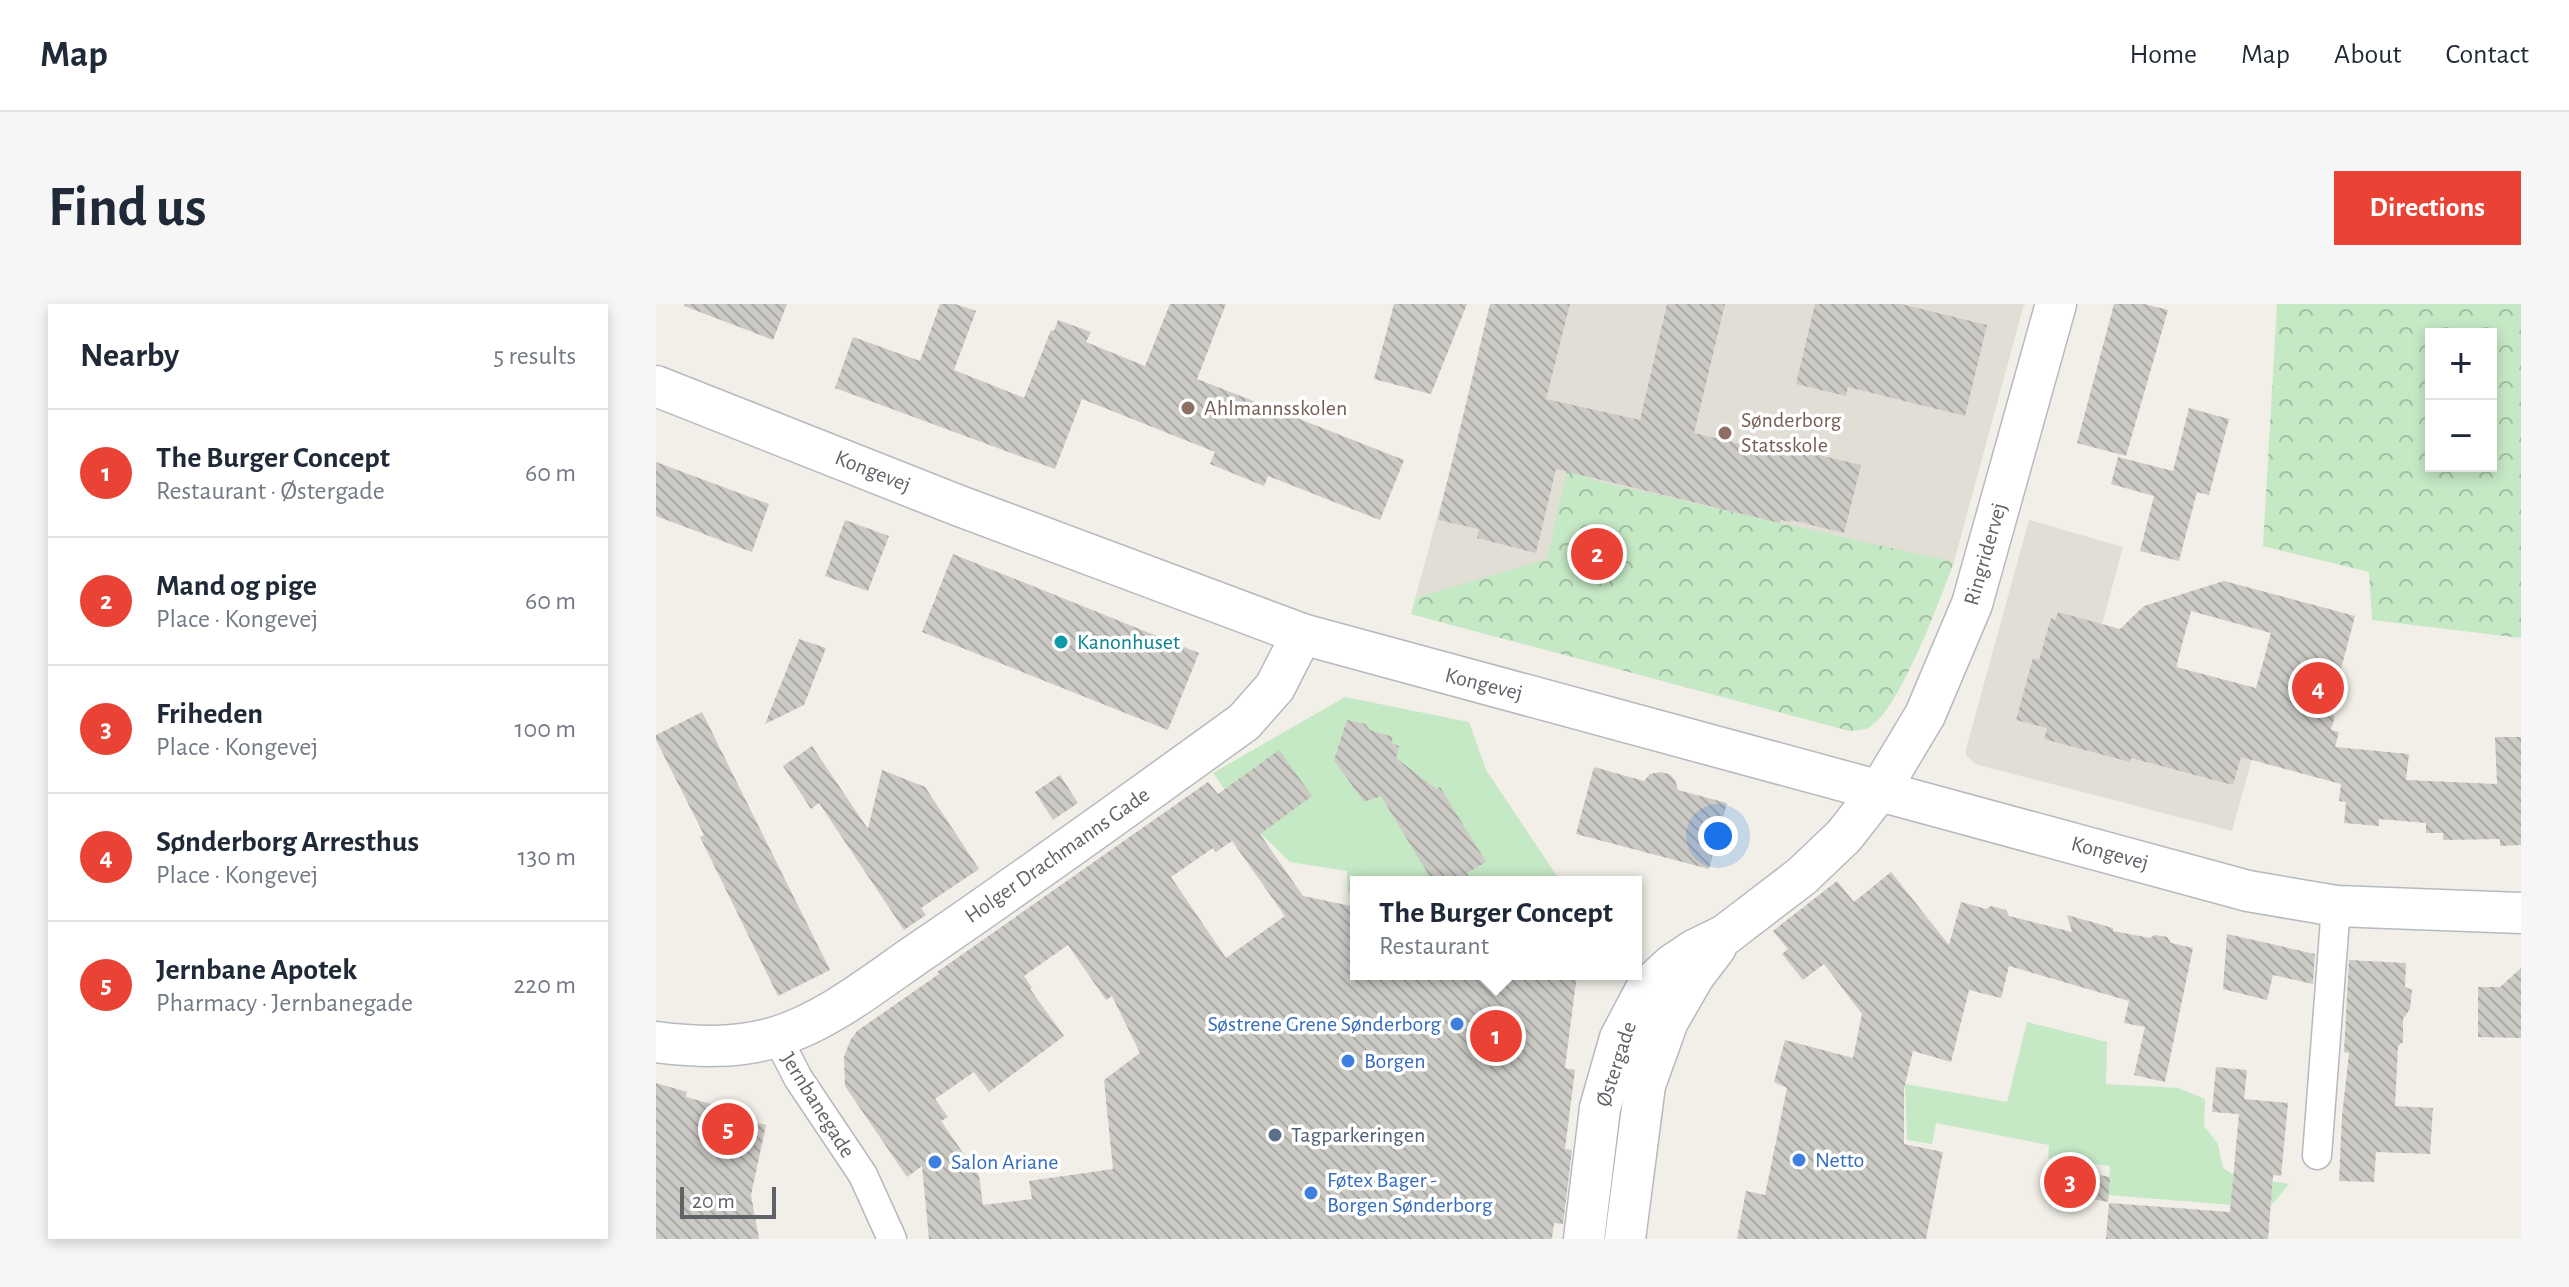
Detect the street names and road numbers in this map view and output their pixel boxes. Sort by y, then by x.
street label: Kongevej [832,446,914,496]
street label: Ringridervej [1960,500,2010,608]
street label: Kongevej [1443,664,1525,704]
street label: Holger Drachmanns Gade [961,783,1153,927]
street label: Kongevej [2069,832,2151,874]
street label: Østergade [1592,1019,1640,1109]
street label: Jernbanegade [777,1048,859,1162]

